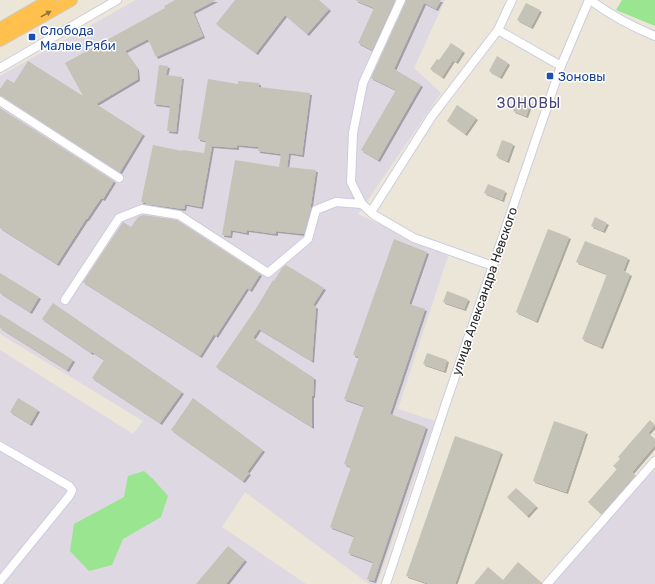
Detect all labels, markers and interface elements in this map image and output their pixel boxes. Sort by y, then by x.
one-way arrow [40,11,52,18]
place label: Слобода Малые Ряби [40,23,116,53]
marker: Слобода Малые Ряби [27,32,37,42]
place label: Зоновы [558,69,605,84]
marker: Зоновы [545,71,555,81]
district label: ЗОНОВЫ [497,95,561,112]
street label: улица Александра Невского [449,205,520,377]

